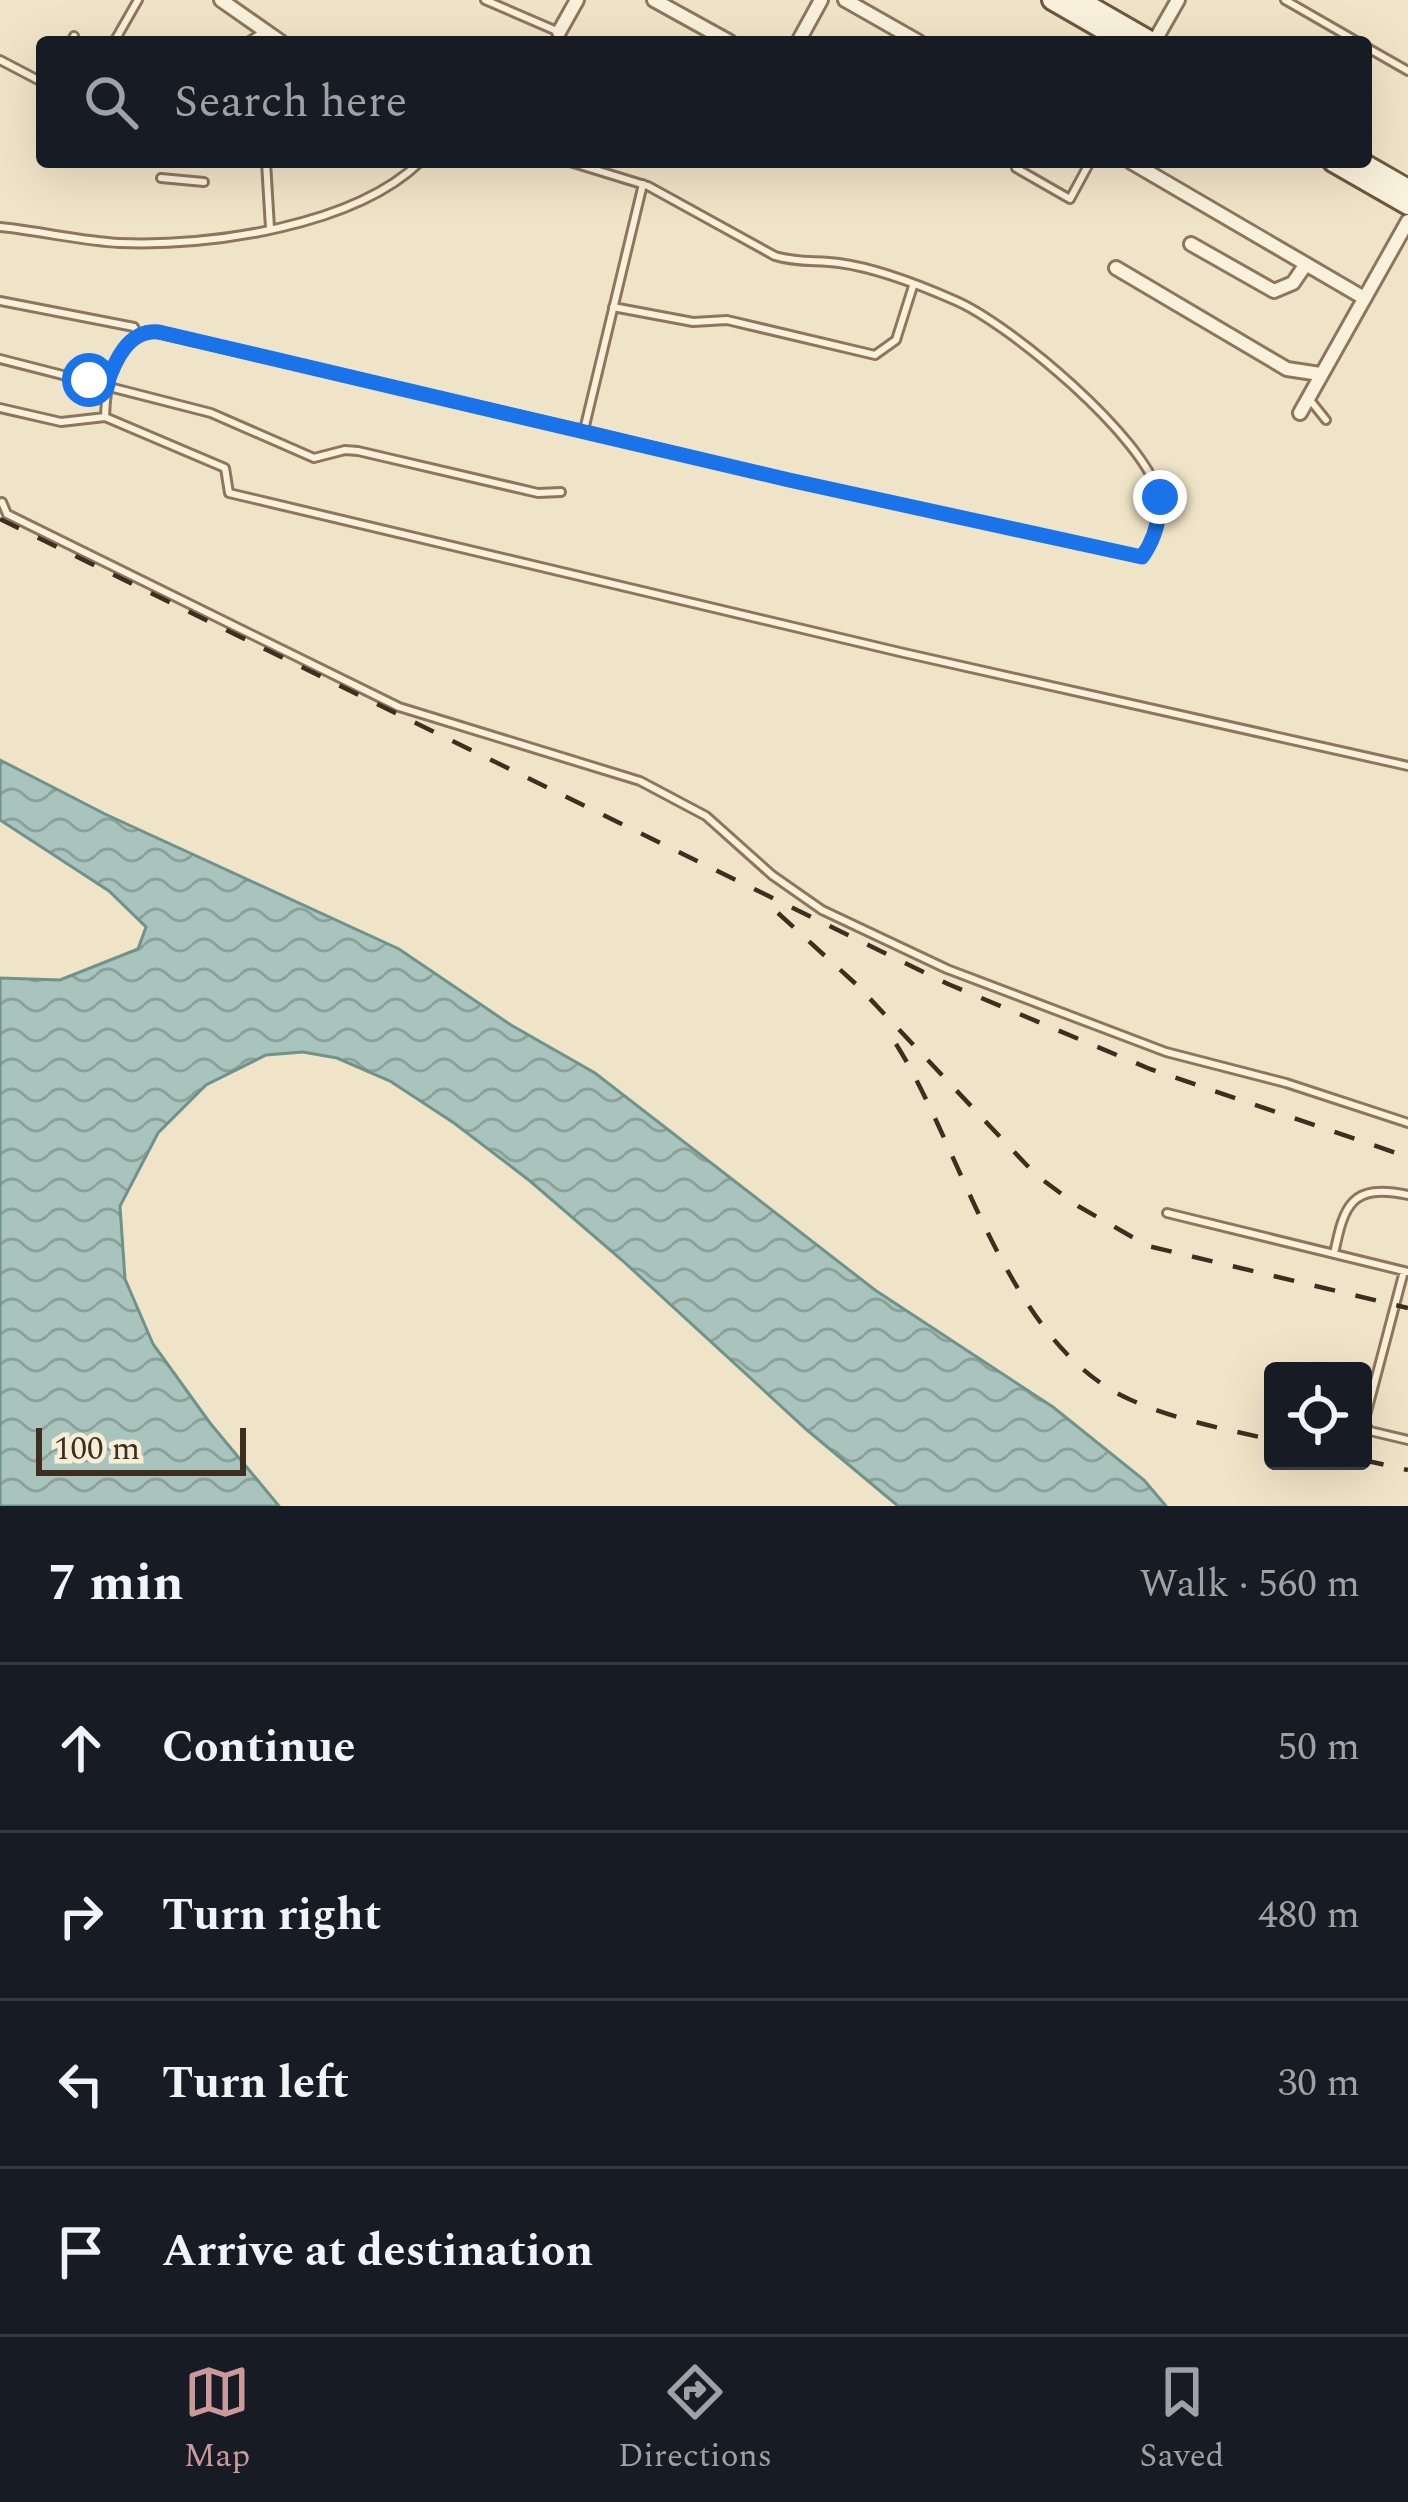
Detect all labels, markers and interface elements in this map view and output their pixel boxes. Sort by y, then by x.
search box [36,36,1372,168]
text: Search here [174,68,407,137]
icon: search [78,69,144,135]
route start [62,353,116,407]
route end [1133,470,1187,524]
map controls [1264,1362,1372,1470]
button: locate [1264,1362,1372,1470]
scale bar [36,1422,246,1475]
text: 100 m [54,1424,140,1474]
text: 7 min [48,1545,184,1623]
text: Walk · 560 m [1139,1555,1360,1614]
text: Continue [162,1713,355,1782]
icon: ahead [48,1715,114,1781]
text: 50 m [1278,1718,1360,1777]
text: Turn right [162,1881,381,1950]
icon: right [48,1883,114,1949]
text: 480 m [1258,1886,1360,1945]
text: Turn left [162,2049,349,2118]
icon: left [48,2051,114,2117]
text: 30 m [1278,2054,1360,2113]
text: Arrive at destination [162,2217,593,2286]
icon: arrive [48,2219,114,2285]
tab: Map [184,2359,250,2481]
tab: Directions [618,2359,772,2481]
tab: Saved [1140,2359,1224,2481]

